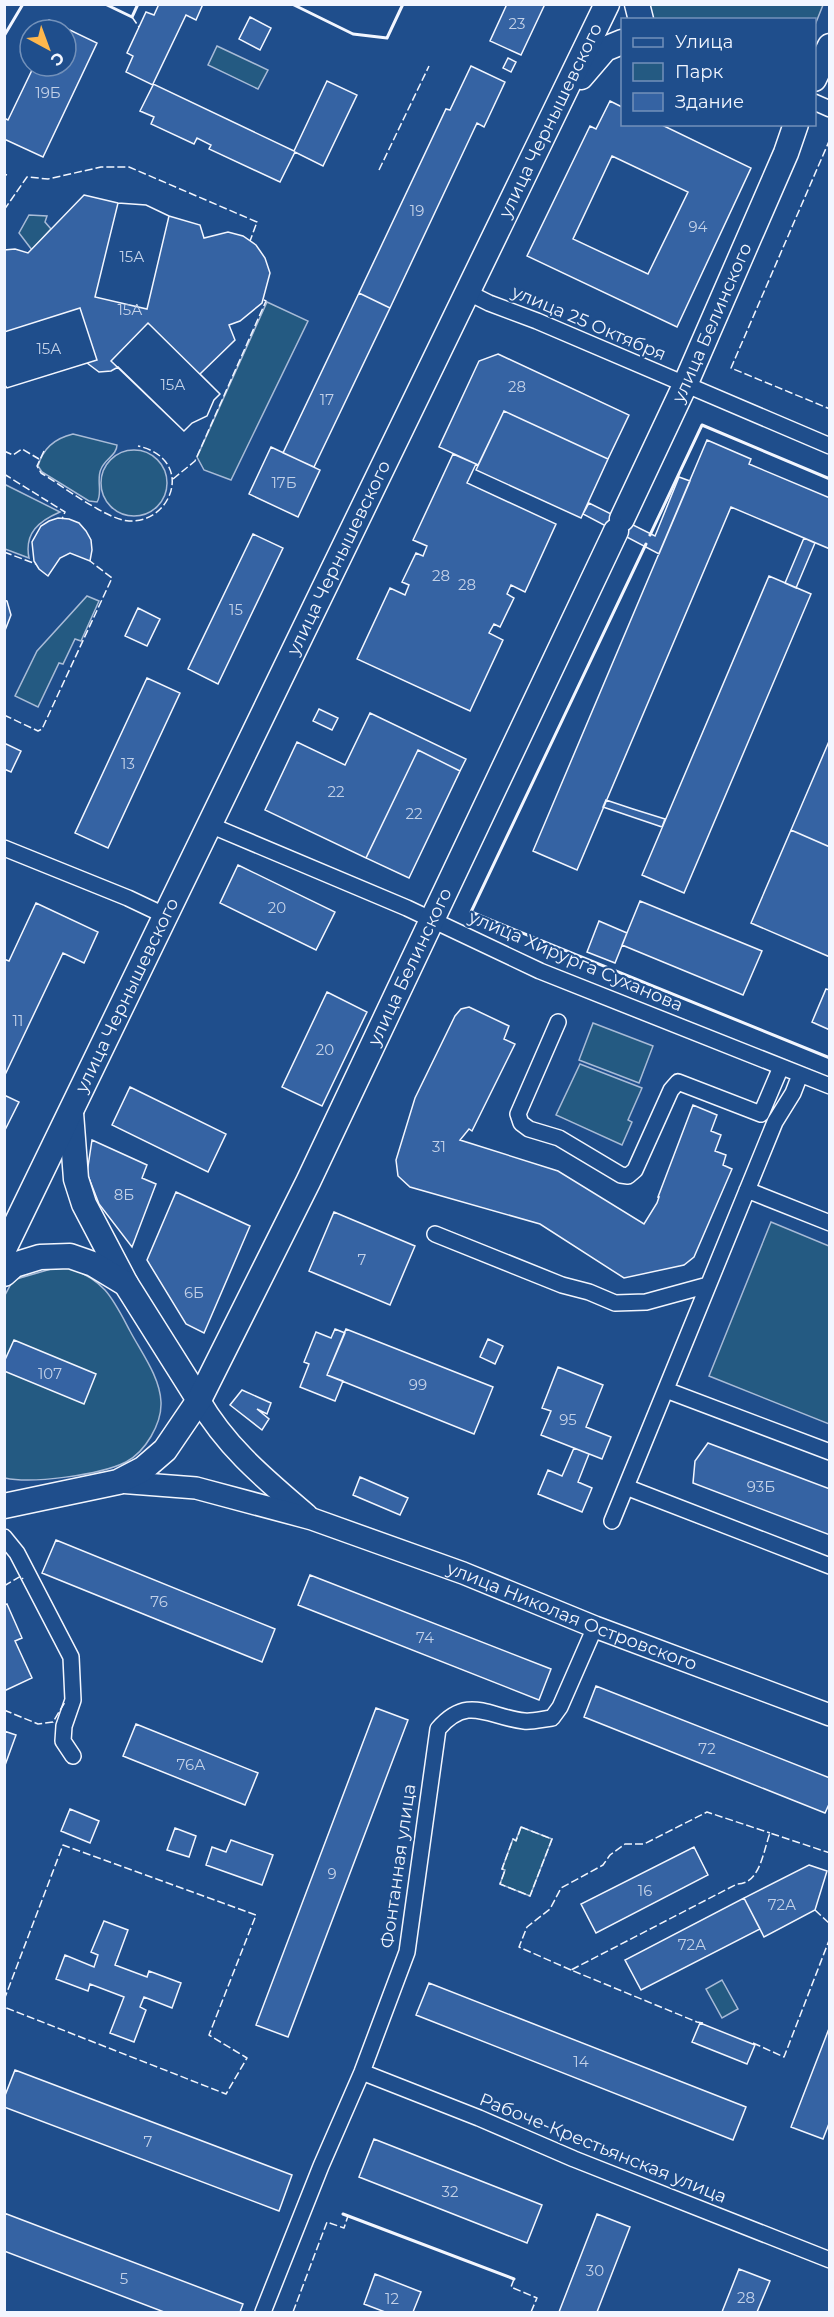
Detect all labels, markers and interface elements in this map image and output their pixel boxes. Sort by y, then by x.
house number: 23 [509,14,525,33]
north arrow [18,18,78,78]
legend [621,18,816,126]
street label: улица Чернышевского [494,19,607,222]
text: Улица [675,31,733,53]
text: С [47,48,68,70]
text: Парк [675,61,724,83]
house number: 19Б [35,83,61,102]
text: Здание [675,91,744,113]
house number: 19 [410,201,424,220]
house number: 94 [688,217,708,236]
street label: улица Белинского [667,239,757,407]
house number: 15А [119,247,145,266]
street label: улица 25 Октября [508,280,670,365]
house number: 15А [117,300,143,319]
house number: 15А [36,339,62,358]
house number: 15А [160,375,186,394]
house number: 28 [508,377,526,396]
house number: 17 [320,390,334,409]
street label: улица Чернышевского [282,457,395,660]
house number: 17Б [271,473,297,492]
house number: 28 [432,566,450,585]
house number: 28 [458,575,476,594]
house number: 15 [229,600,243,619]
house number: 13 [121,754,135,773]
house number: 22 [327,782,345,801]
house number: 22 [405,804,423,823]
street label: улица Белинского [363,884,457,1050]
street label: улица Чернышевского [70,894,183,1097]
house number: 20 [268,898,286,917]
street label: улица Хирурга Суханова [465,905,686,1016]
house number: 11 [13,1011,23,1030]
house number: 20 [316,1040,334,1059]
house number: 31 [432,1137,446,1156]
house number: 8Б [114,1185,134,1204]
house number: 7 [358,1250,367,1269]
house number: 6Б [184,1283,204,1302]
house number: 107 [38,1364,62,1383]
house number: 99 [409,1375,427,1394]
house number: 95 [559,1410,577,1429]
house number: 93Б [747,1477,775,1496]
street label: улица Николая Островского [443,1557,700,1675]
house number: 76 [150,1592,168,1611]
house number: 74 [416,1628,434,1647]
house number: 72 [698,1739,716,1758]
house number: 76А [177,1755,205,1774]
street label: Фонтанная улица [376,1782,420,1950]
house number: 9 [327,1864,337,1883]
house number: 16 [638,1881,652,1900]
house number: 72А [768,1895,796,1914]
house number: 72А [678,1935,706,1954]
house number: 14 [573,2052,589,2071]
street label: Рабоче-Крестьянская улица [476,2088,730,2208]
house number: 7 [144,2132,153,2151]
house number: 32 [442,2182,458,2201]
house number: 30 [586,2261,604,2280]
house number: 5 [120,2269,128,2288]
house number: 28 [737,2288,755,2307]
house number: 12 [385,2289,399,2308]

